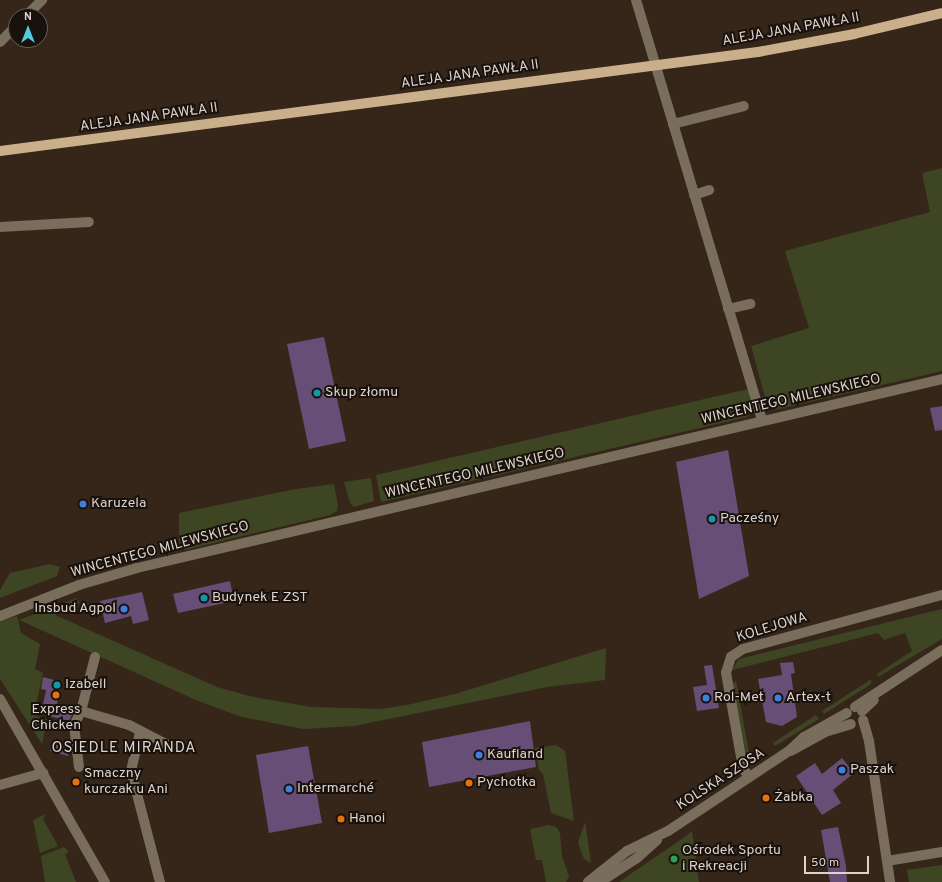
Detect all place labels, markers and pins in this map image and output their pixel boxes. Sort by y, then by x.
place label: Skup złomu [325,385,398,401]
marker: Skup złomu [312,388,322,398]
place label: Karuzela [91,496,146,512]
marker: Karuzela [78,499,88,509]
place label: Pacześny [720,511,779,527]
marker: Pacześny [707,514,717,524]
place label: Budynek E ZST [212,590,308,606]
marker: Budynek E ZST [199,593,209,603]
place label: Insbud Agpol [34,601,116,617]
marker: Insbud Agpol [119,604,129,614]
place label: Izabell [65,677,106,693]
marker: Izabell [52,680,62,690]
marker: Express Chicken [51,690,61,700]
place label: Rol-Met [714,690,764,706]
place label: Artex-t [786,690,831,706]
marker: Rol-Met [701,693,711,703]
marker: Artex-t [773,693,783,703]
place label: Express Chicken [31,702,81,734]
place label: Kaufland [487,747,543,763]
marker: Kaufland [474,750,484,760]
place label: Paszak [850,762,894,778]
marker: Paszak [837,765,847,775]
place label: Smaczny kurczak u Ani [84,766,168,798]
place label: Pychotka [477,775,536,791]
marker: Smaczny kurczak u Ani [71,777,81,787]
marker: Pychotka [464,778,474,788]
place label: Intermarché [297,781,374,797]
marker: Intermarché [284,784,294,794]
place label: Żabka [774,790,813,806]
marker: Żabka [761,793,771,803]
place label: Hanoi [349,811,385,827]
marker: Hanoi [336,814,346,824]
place label: Ośrodek Sportu i Rekreacji [682,843,781,876]
marker: Ośrodek Sportu i Rekreacji [669,854,679,864]

